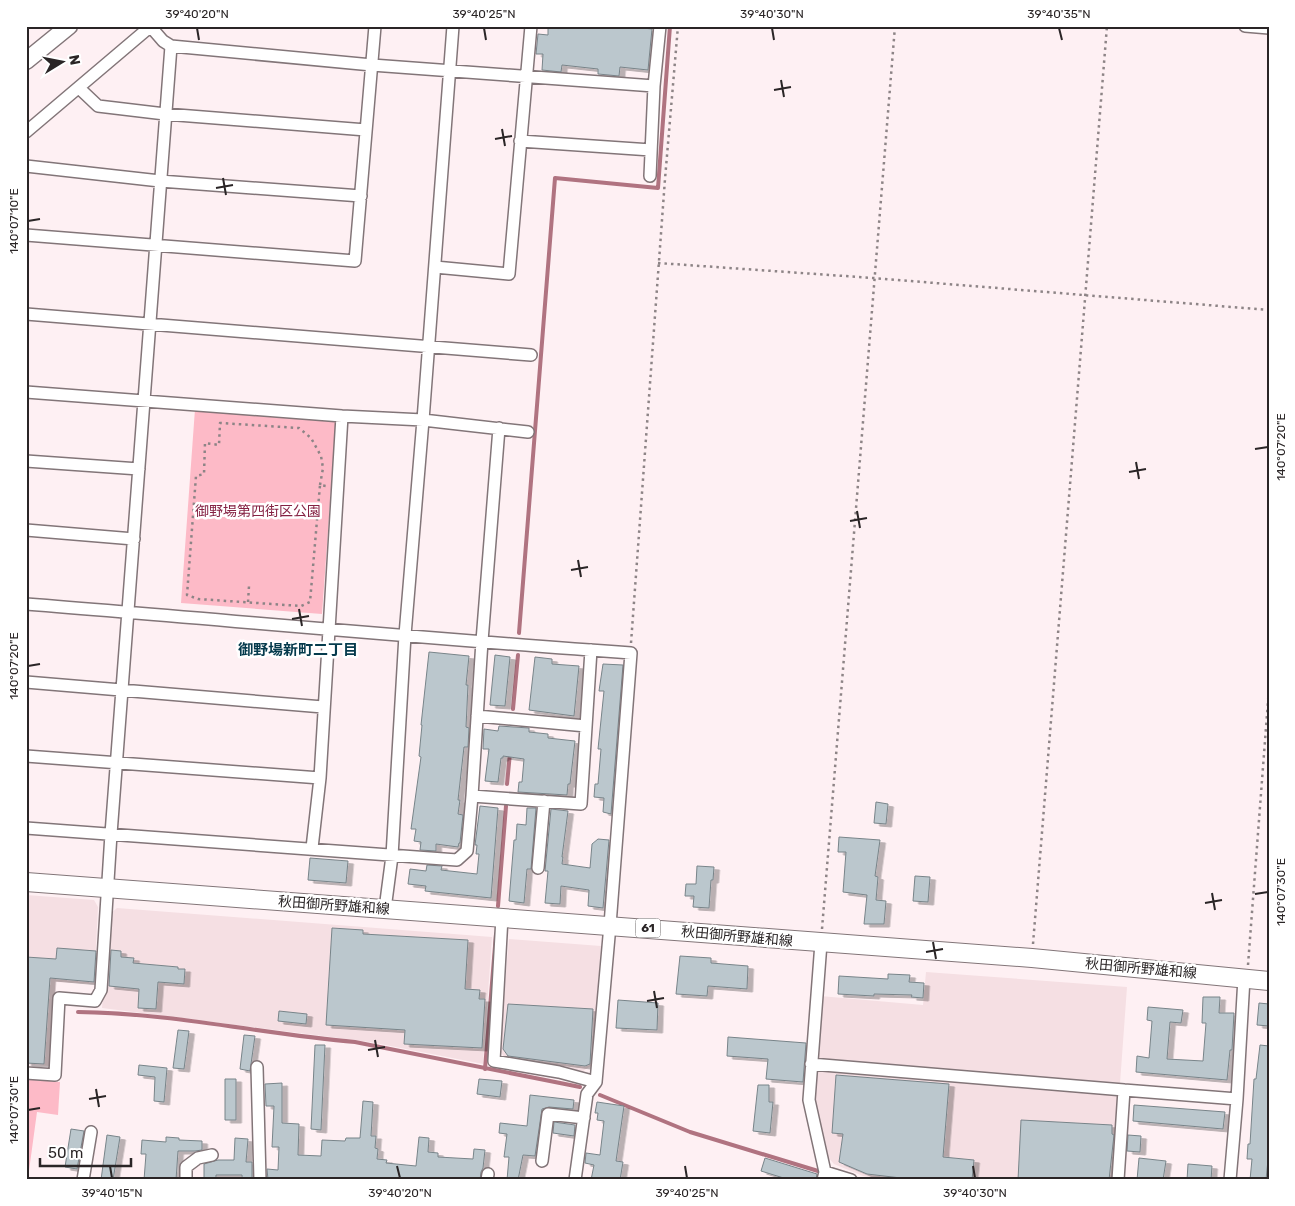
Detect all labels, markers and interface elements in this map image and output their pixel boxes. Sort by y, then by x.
text: 39°40'20"N [165,7,229,21]
text: 39°40'25"N [452,7,516,21]
text: 39°40'30"N [740,7,804,21]
text: 39°40'35"N [1027,7,1091,21]
north arrow [38,38,88,88]
text: N [65,53,84,66]
text: 140°07'10"E [7,188,21,254]
text: 140°07'20"E [1274,413,1288,481]
park label: 御野場第四街区公園 [195,503,321,520]
text: 140°07'20"E [7,632,21,700]
district label: 御野場新町二丁目 [238,641,358,659]
text: 140°07'30"E [1274,858,1288,926]
street label: 秋田御所野雄和線 [278,893,390,918]
road number: 61 [636,918,660,938]
street label: 秋田御所野雄和線 [680,923,793,950]
street label: 秋田御所野雄和線 [1084,955,1197,982]
text: 140°07'30"E [7,1076,21,1144]
scale bar [40,1136,131,1168]
text: 50 m [48,1144,83,1162]
text: 39°40'15"N [81,1186,143,1200]
text: 39°40'20"N [368,1186,432,1200]
text: 39°40'25"N [655,1186,719,1200]
text: 39°40'30"N [943,1186,1007,1200]

